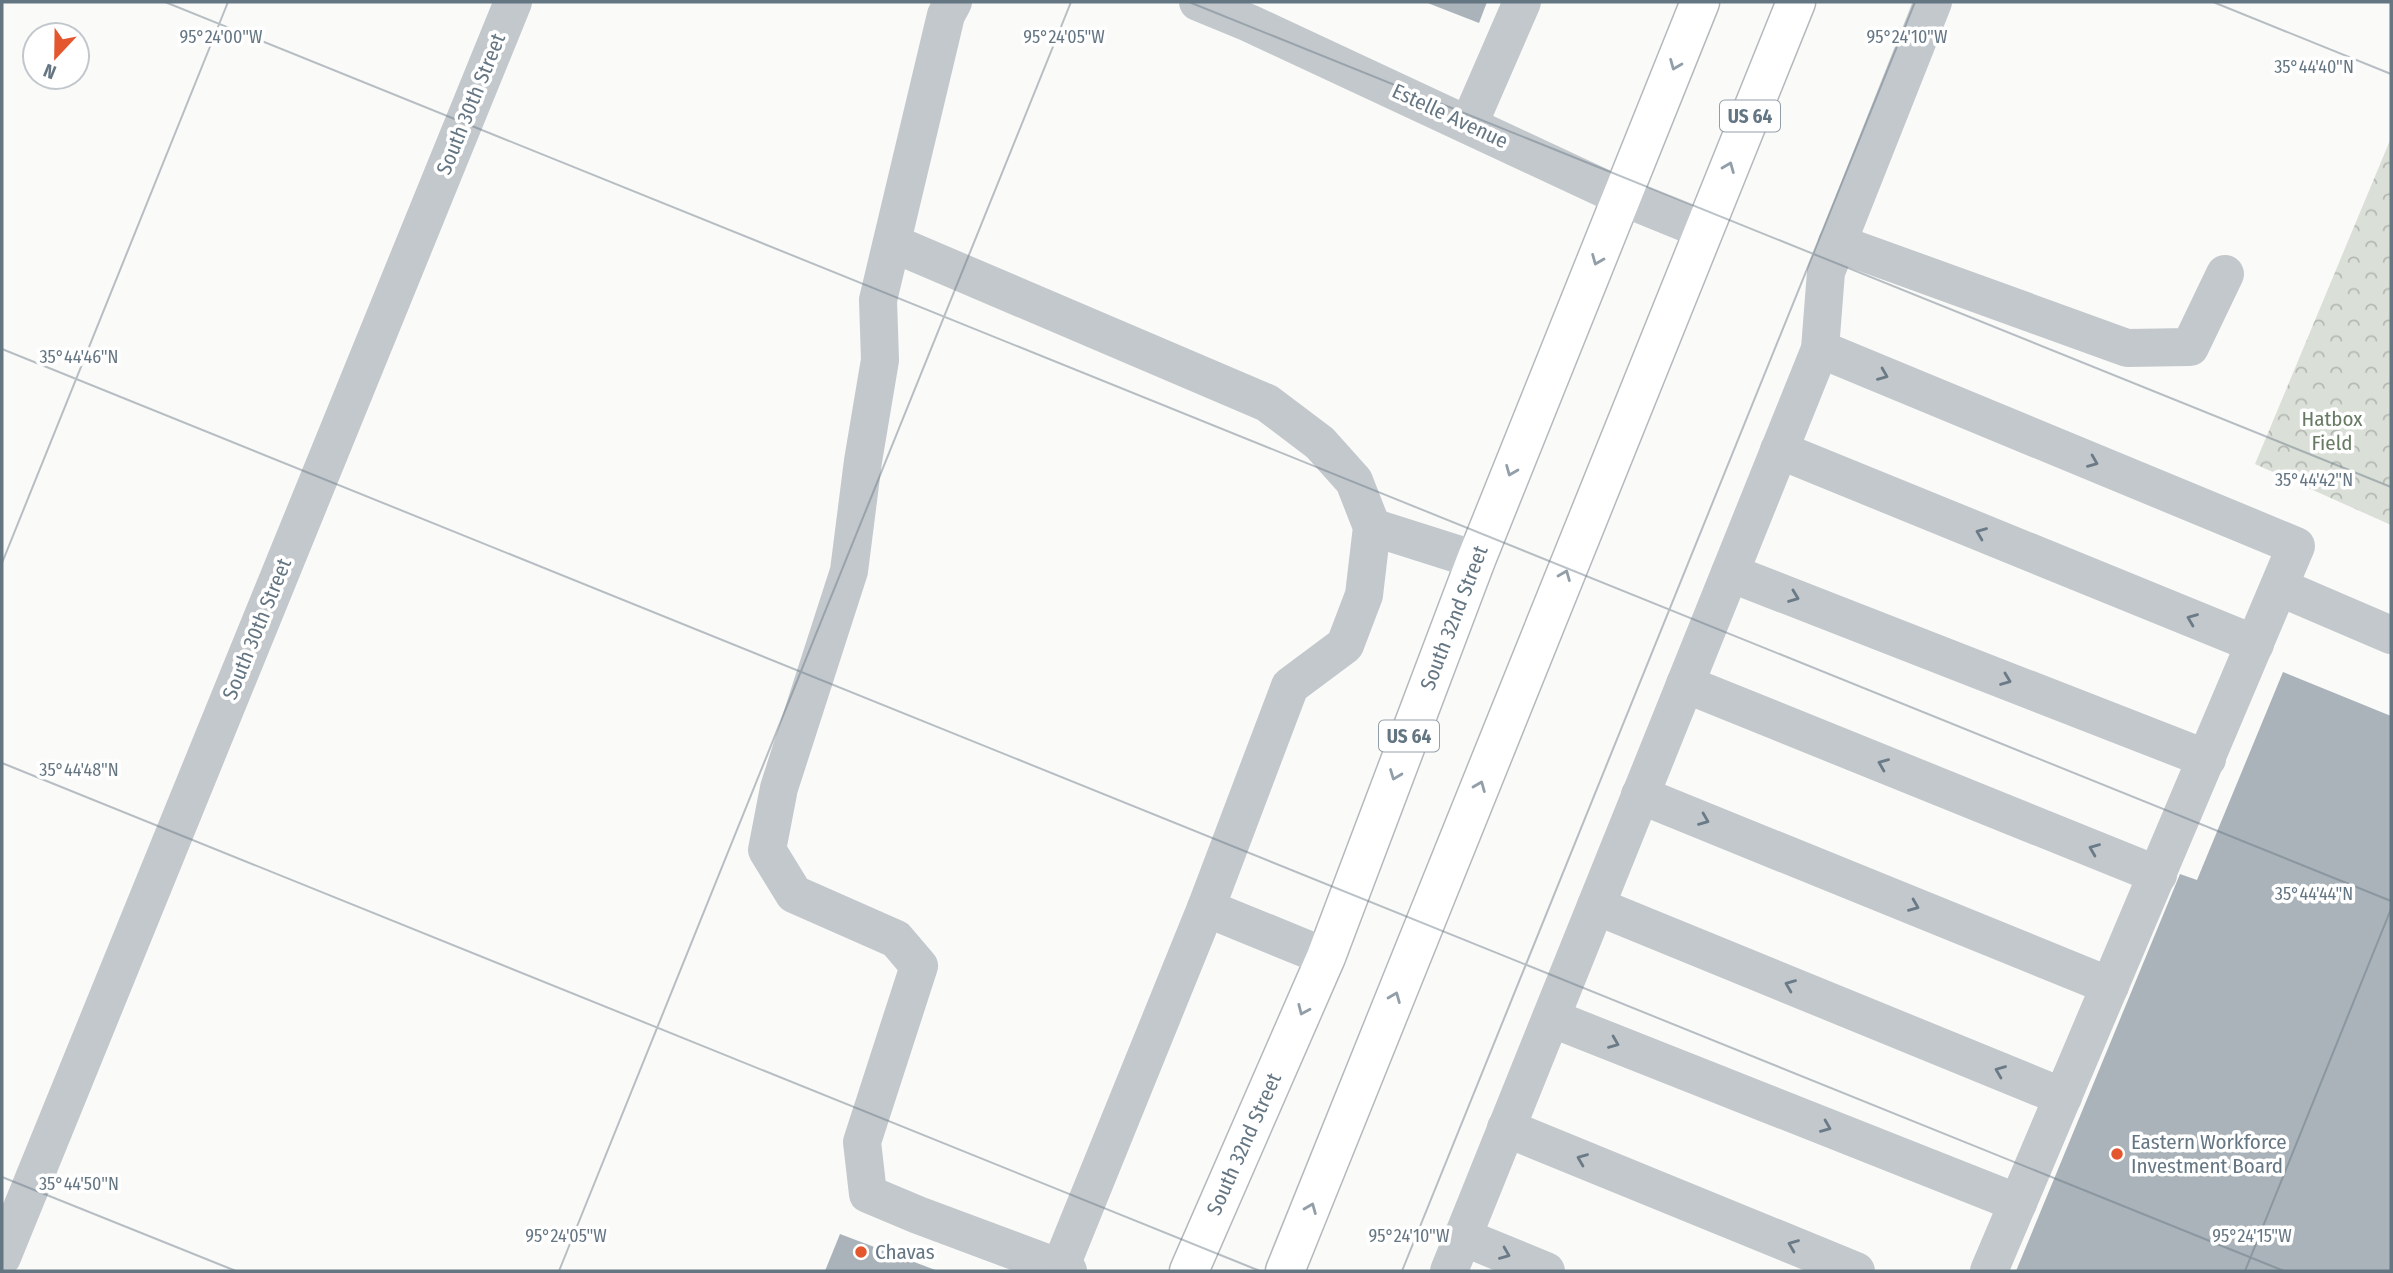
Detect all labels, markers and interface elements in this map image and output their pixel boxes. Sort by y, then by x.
north arrow [21,21,91,91]
text: 95°24'00"W [180,26,263,48]
text: 95°24'05"W [1023,26,1105,48]
text: 95°24'10"W [1867,26,1948,48]
street label: South 30th Street [431,29,511,179]
text: 35°44'40"N [2274,56,2354,78]
one-way arrow [1669,58,1683,70]
text: N [40,59,59,84]
street label: Estelle Avenue [1388,78,1512,154]
road number: US 64 [1720,100,1780,132]
one-way arrow [1721,162,1735,174]
one-way arrow [1591,253,1605,265]
text: 35°44'46"N [39,346,119,368]
one-way arrow [1876,367,1888,381]
park label: Hatbox Field [2301,406,2363,456]
one-way arrow [2086,454,2099,468]
one-way arrow [1506,464,1520,476]
text: 35°44'42"N [2275,469,2353,491]
one-way arrow [1976,527,1988,541]
street label: South 32nd Street [1414,542,1494,694]
street label: South 30th Street [217,554,297,704]
one-way arrow [1557,569,1571,582]
one-way arrow [1787,589,1799,603]
one-way arrow [2186,613,2198,627]
one-way arrow [1999,672,2011,686]
road number: US 64 [1379,720,1439,751]
one-way arrow [1878,758,1891,772]
text: 35°44'48"N [39,759,119,781]
one-way arrow [1389,768,1403,780]
one-way arrow [1472,780,1486,792]
one-way arrow [1697,812,1709,826]
one-way arrow [2089,844,2101,858]
text: 35°44'44"N [2275,883,2353,905]
one-way arrow [1908,898,1920,912]
one-way arrow [1784,980,1796,994]
one-way arrow [1387,991,1401,1003]
one-way arrow [1297,1002,1311,1015]
one-way arrow [1608,1035,1620,1049]
one-way arrow [1995,1066,2007,1080]
street label: South 32nd Street [1201,1069,1287,1219]
one-way arrow [1819,1119,1831,1133]
place label: Eastern Workforce Investment Board [2131,1129,2287,1179]
marker: Eastern Workforce Investment Board [2109,1146,2125,1162]
one-way arrow [1577,1154,1589,1168]
text: 35°44'50"N [39,1173,119,1195]
one-way arrow [1302,1203,1316,1215]
text: 95°24'05"W [525,1225,607,1247]
text: 95°24'10"W [1369,1225,1450,1247]
text: 95°24'15"W [2212,1225,2292,1247]
place label: Chavas [875,1239,935,1265]
one-way arrow [1787,1240,1799,1254]
marker: Chavas [853,1244,869,1260]
one-way arrow [1497,1246,1510,1260]

